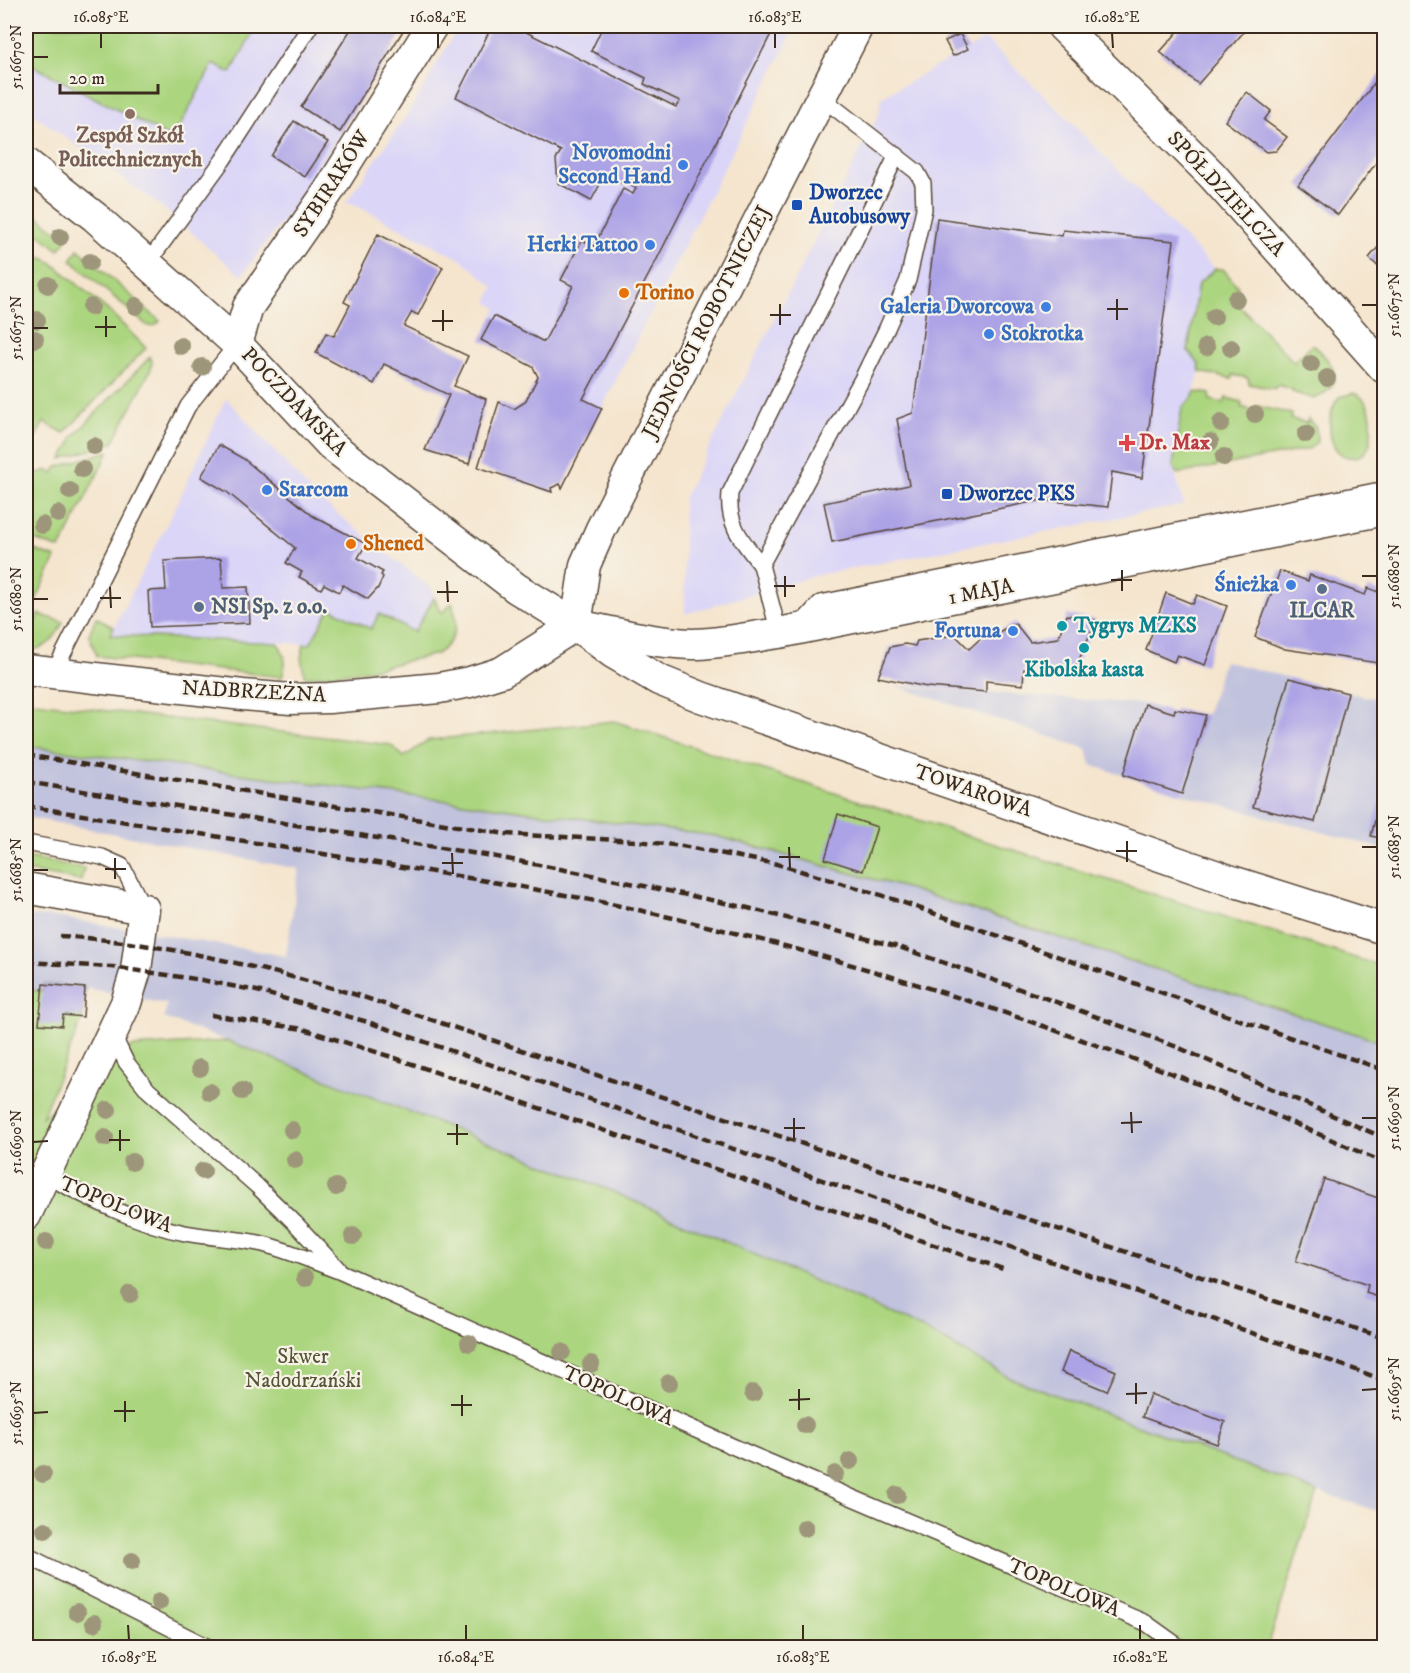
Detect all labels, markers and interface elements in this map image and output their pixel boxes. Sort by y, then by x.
text: 16.085°E [73,8,129,27]
text: 16.084°E [410,8,467,27]
text: 16.083°E [748,8,802,27]
text: 16.082°E [1084,8,1140,27]
text: 51.6670°N [7,24,26,90]
scale bar [60,57,158,95]
text: 20 m [69,68,105,90]
marker: Zespół Szkół Politechnicznych [123,107,137,121]
place label: Zespół Szkół Politechnicznych [58,123,203,173]
street label: SYBIRAKÓW [286,124,377,242]
street label: SPÓŁDZIELCZA [1161,125,1293,262]
place label: Novomodni Second Hand [558,140,672,190]
marker: Novomodni Second Hand [676,158,690,172]
place label: Dworzec Autobusowy [808,180,911,230]
marker: Dworzec Autobusowy [790,198,804,212]
street label: JEDNOŚCI ROBOTNICZEJ [634,200,777,445]
place label: Herki Tattoo [527,232,638,258]
marker: Herki Tattoo [643,238,657,252]
text: 51.6675°N [1385,273,1404,337]
place label: Torino [635,280,694,306]
marker: Torino [617,286,631,300]
place label: Galeria Dworcowa [880,294,1035,320]
text: 51.6675°N [7,296,26,360]
marker: Galeria Dworcowa [1039,300,1053,314]
place label: Stokrotka [1001,321,1084,347]
marker: Stokrotka [982,327,996,341]
street label: POCZDAMSKA [235,342,353,462]
place label: Dr. Max [1139,430,1211,456]
marker: Dr. Max [1120,436,1134,450]
place label: Starcom [279,477,349,503]
place label: Dworzec PKS [959,481,1075,507]
marker: Starcom [260,483,274,497]
marker: Dworzec PKS [940,487,954,501]
place label: Shened [363,531,424,557]
marker: Shened [344,537,358,551]
text: 51.6680°N [1385,544,1404,608]
text: 51.6680°N [7,567,26,631]
place label: Śnieżka [1214,570,1280,598]
street label: 1 MAJA [946,573,1016,611]
marker: Śnieżka [1284,578,1298,592]
marker: ILCAR [1315,582,1329,596]
place label: NSI Sp. z o.o. [211,594,327,620]
place label: ILCAR [1289,598,1356,624]
marker: NSI Sp. z o.o. [192,600,206,614]
place label: Tygrys MZKS [1073,613,1197,639]
place label: Fortuna [934,618,1002,644]
marker: Tygrys MZKS [1055,619,1069,633]
marker: Fortuna [1006,624,1020,638]
marker: Kibolska kasta [1077,641,1091,655]
place label: Kibolska kasta [1024,657,1145,683]
street label: NADBRZEŻNA [181,674,328,709]
street label: TOWAROWA [911,759,1036,824]
text: 51.6685°N [1385,815,1404,879]
text: 51.6685°N [7,838,26,902]
text: 51.6690°N [1385,1086,1404,1150]
text: 51.6690°N [7,1110,26,1174]
street label: TOPOLOWA [56,1171,177,1240]
park label: Skwer Nadodrzański [245,1344,361,1394]
text: 51.6695°N [1385,1357,1404,1421]
street label: TOPOLOWA [558,1360,678,1432]
text: 51.6695°N [7,1381,26,1445]
street label: TOPOLOWA [1004,1553,1124,1623]
text: 16.085°E [101,1648,157,1667]
text: 16.084°E [438,1648,495,1667]
text: 16.083°E [776,1648,830,1667]
text: 16.082°E [1112,1648,1168,1667]

